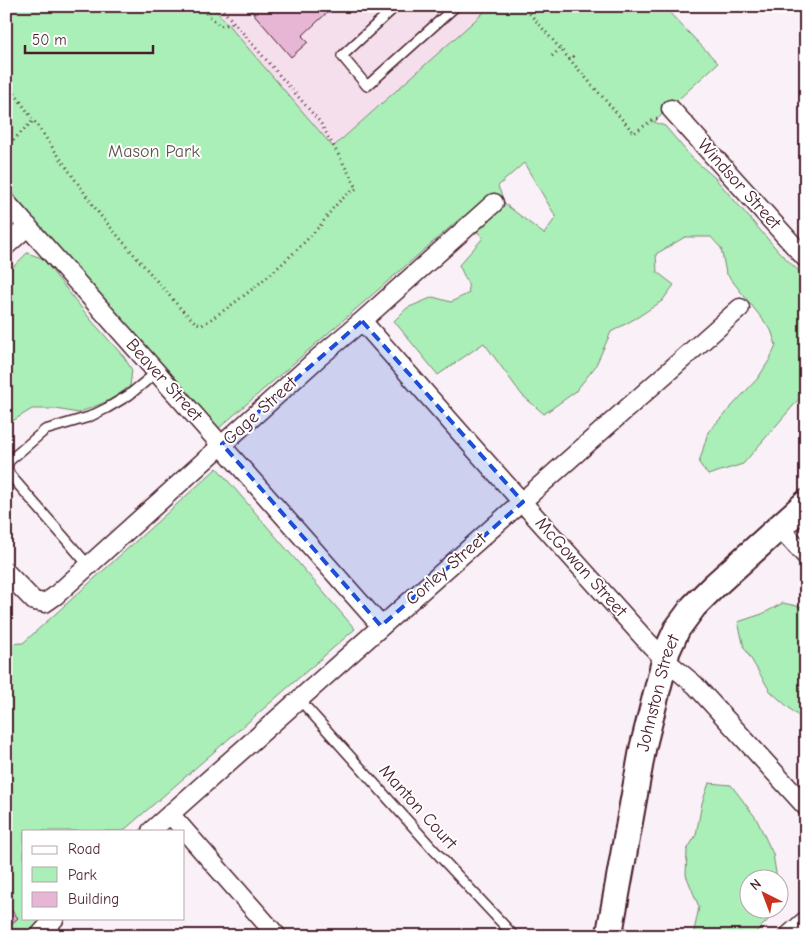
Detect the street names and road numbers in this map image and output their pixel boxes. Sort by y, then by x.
street label: Windsor Street [693,134,786,234]
street label: Beaver Street [121,334,207,426]
street label: Gage Street [219,372,302,450]
street label: McGowan Street [531,513,632,622]
street label: Corley Street [401,528,491,610]
street label: Johnston Street [632,630,684,753]
street label: Manton Court [375,760,462,854]

